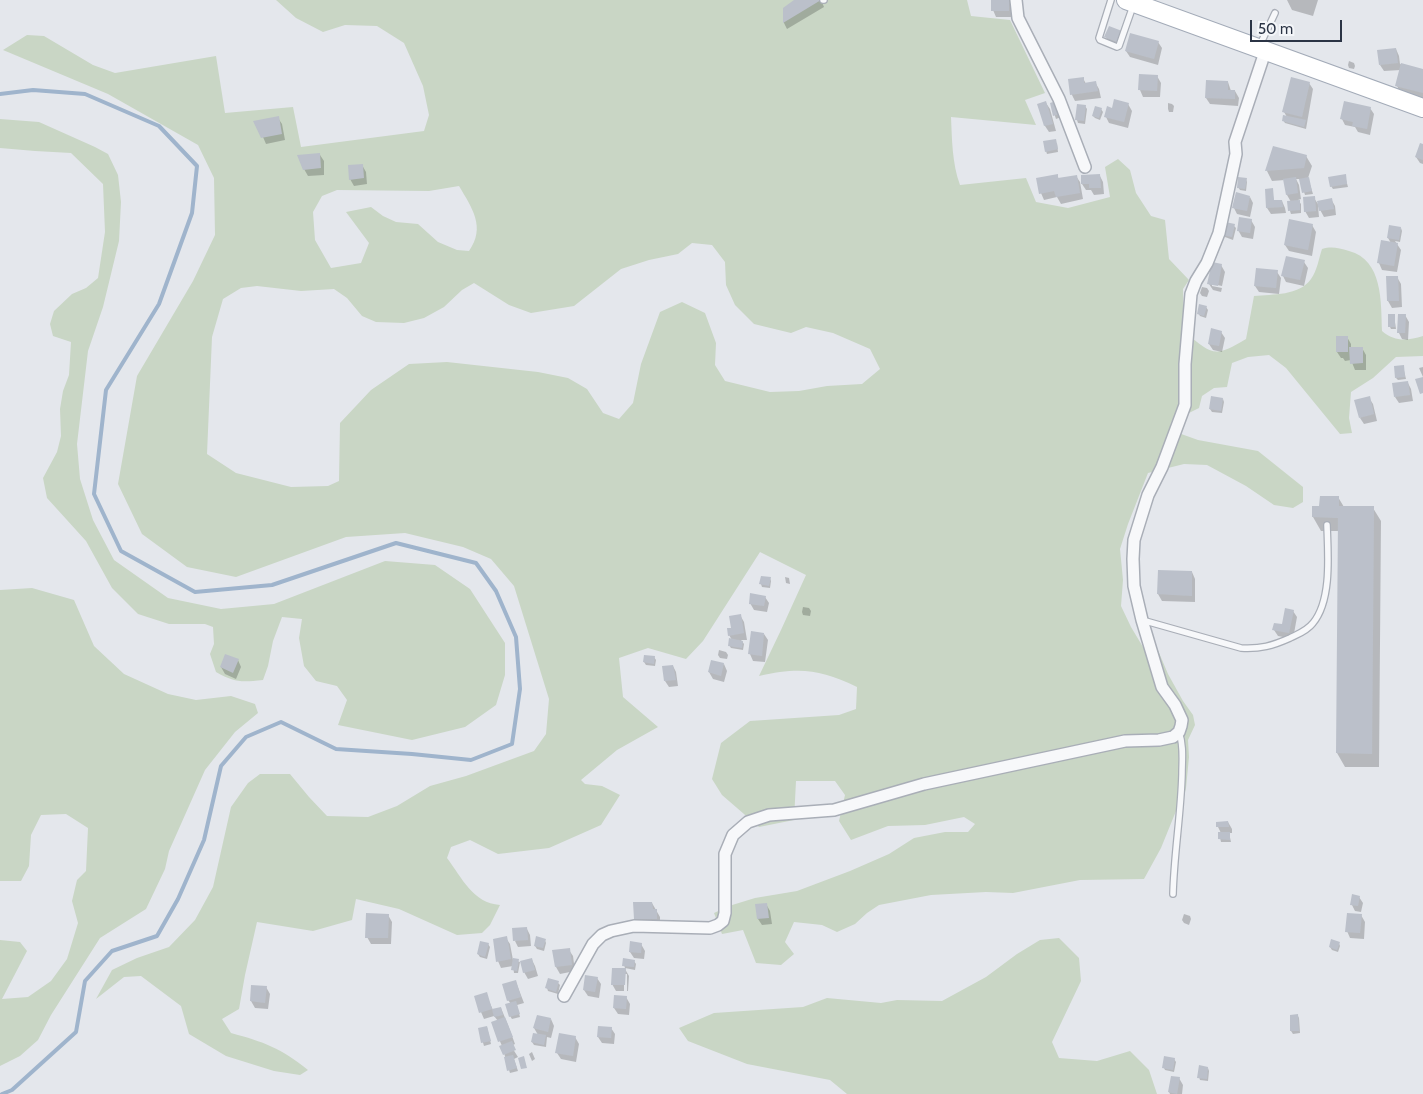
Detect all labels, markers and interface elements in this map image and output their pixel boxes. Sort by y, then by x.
scale bar [1253,10,1346,42]
text: 50 m [1258,20,1293,38]

